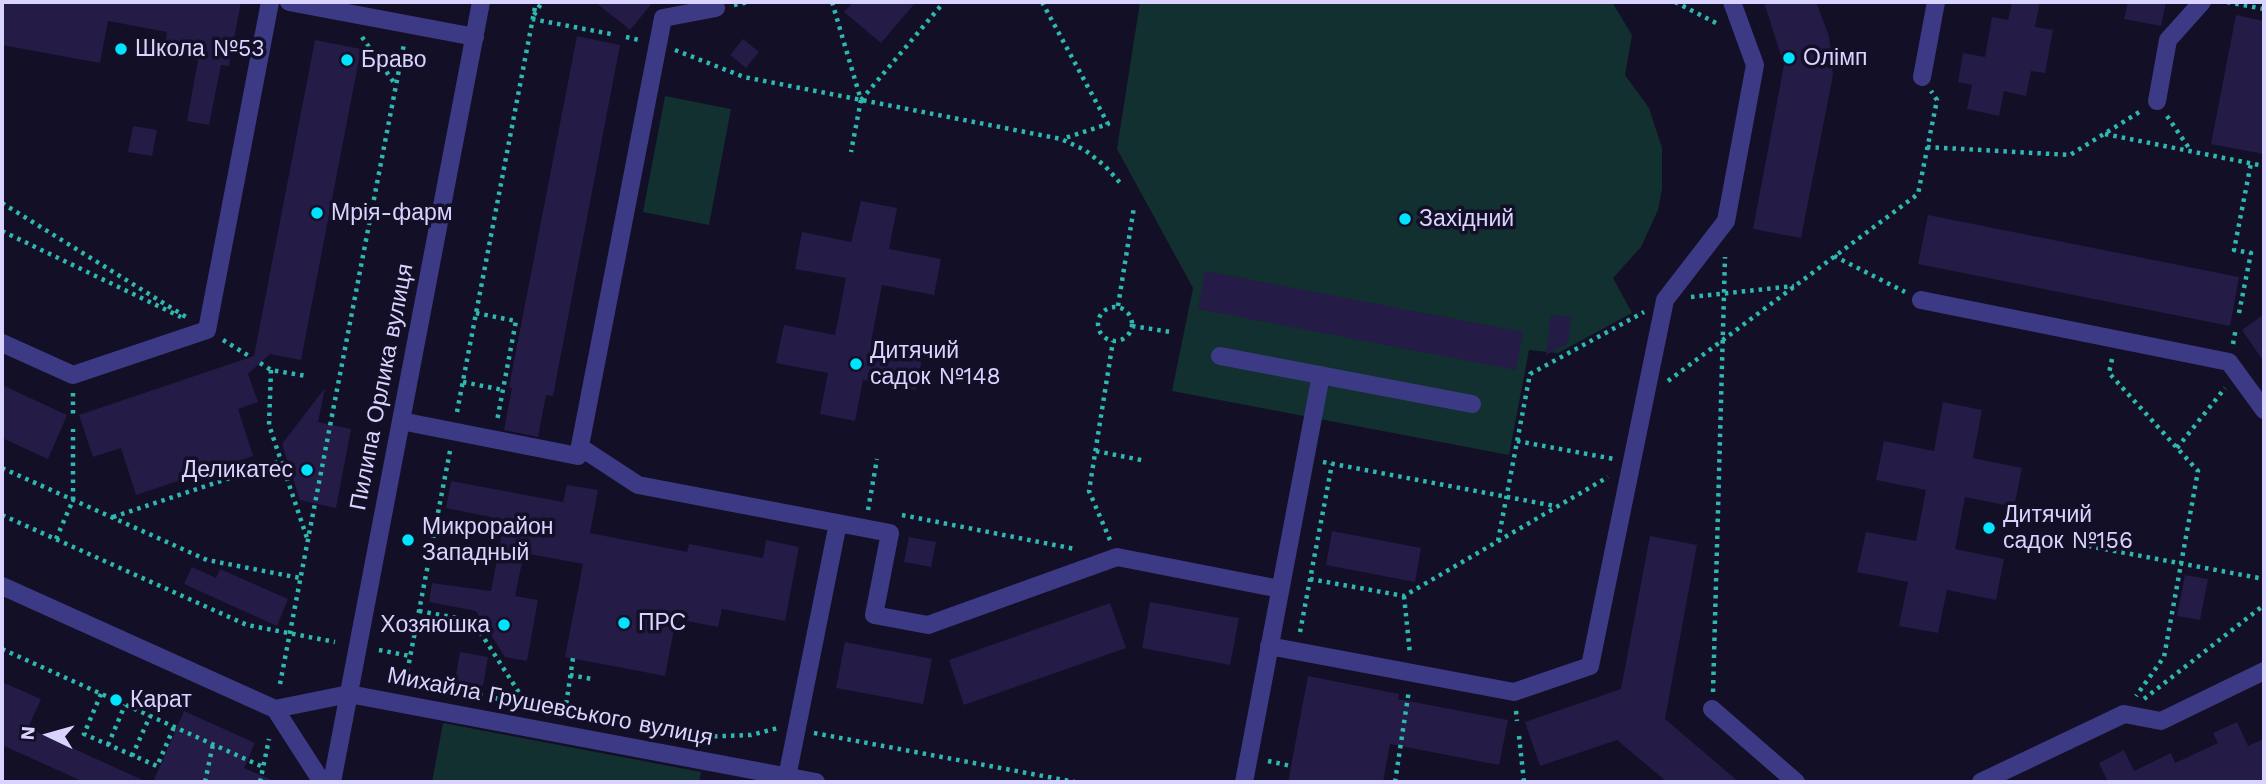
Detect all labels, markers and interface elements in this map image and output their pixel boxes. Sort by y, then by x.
place label: Школа №53 [135,35,265,63]
marker: Школа №53 [113,41,129,57]
place label: Олімп [1803,44,1867,72]
place label: Браво [361,46,426,74]
marker: Олімп [1781,50,1797,66]
marker: Браво [339,52,355,68]
place label: Мрія-фарм [331,199,453,227]
marker: Мрія-фарм [309,205,325,221]
place label: Західний [1419,205,1514,233]
marker: Західний [1397,211,1413,227]
street label: Пилипа Орлика вулиця [345,261,419,513]
place label: Дитячий садок №148 [870,337,1001,391]
marker: Дитячий садок №148 [848,356,864,372]
place label: Деликатес [182,456,293,484]
marker: Деликатес [299,462,315,478]
place label: Дитячий садок №156 [2003,501,2133,555]
place label: Микрорайон Западный [422,513,554,567]
marker: Дитячий садок №156 [1981,520,1997,536]
marker: Микрорайон Западный [400,532,416,548]
place label: ПРС [638,609,686,637]
place label: Хозяюшка [380,611,490,639]
marker: ПРС [616,615,632,631]
marker: Хозяюшка [496,617,512,633]
street label: Михайла Грушевського вулиця [385,662,715,752]
place label: Карат [130,686,192,714]
marker: Карат [108,692,124,708]
north arrow [14,700,84,770]
text: N [16,725,40,741]

